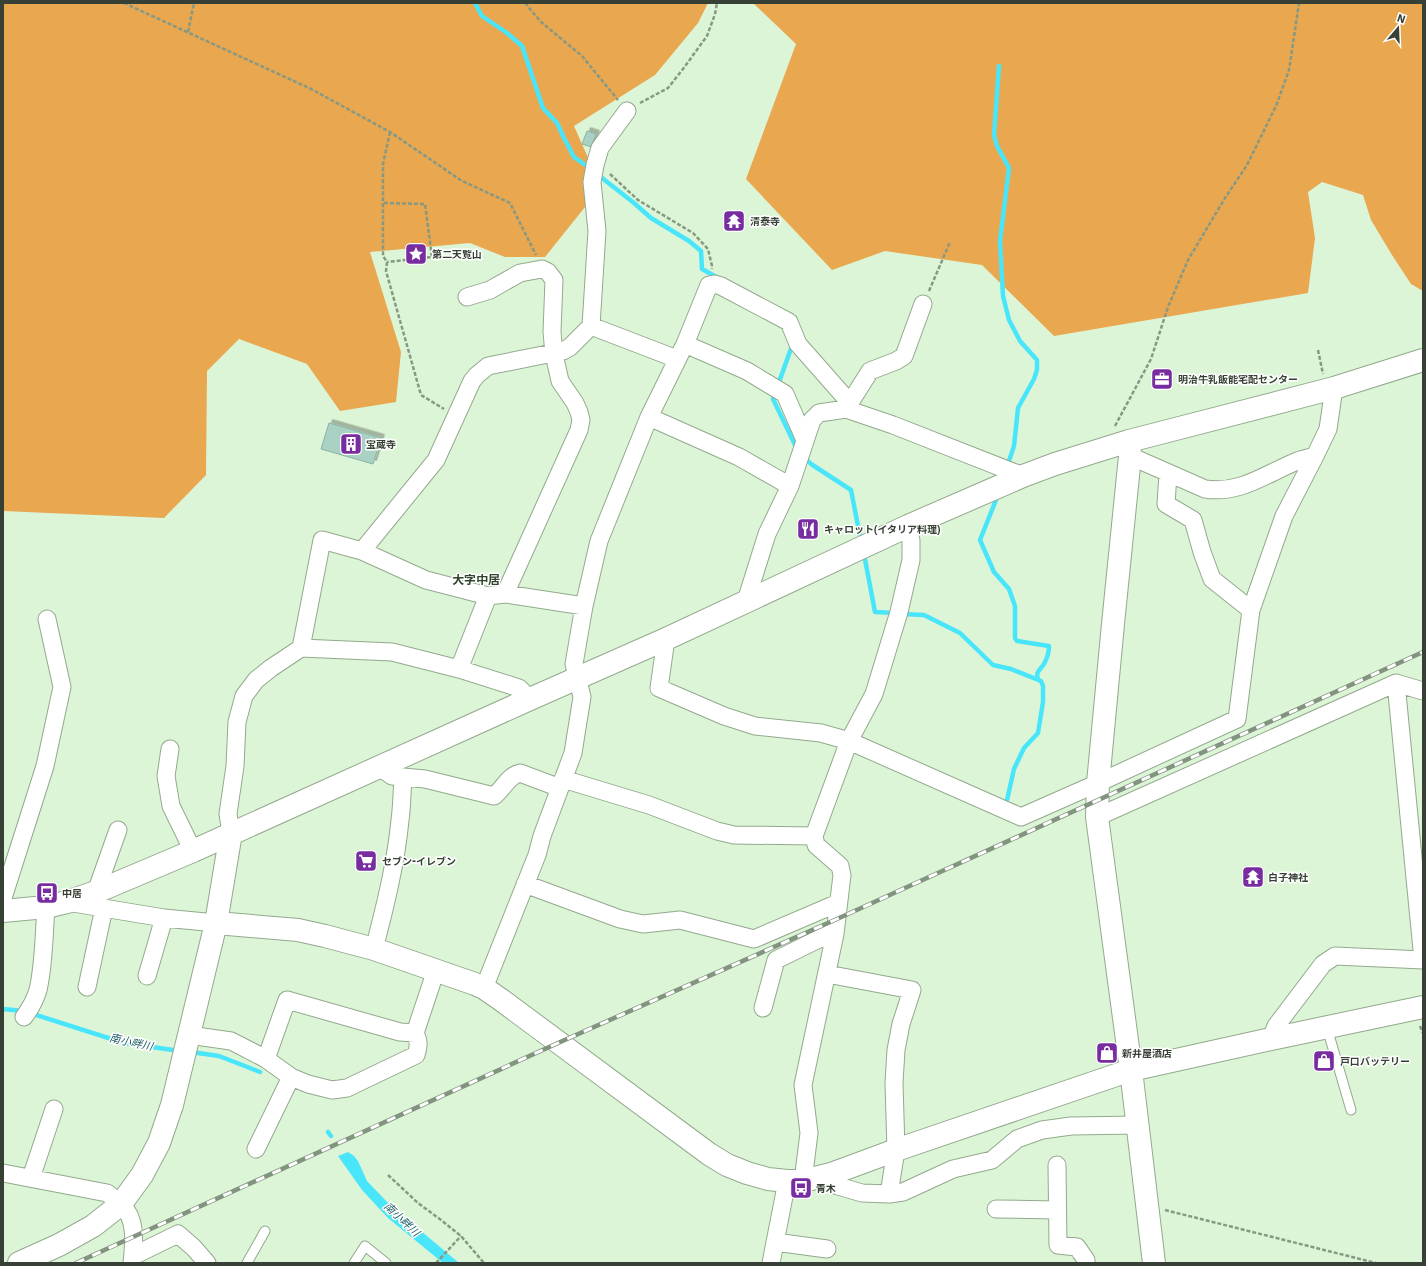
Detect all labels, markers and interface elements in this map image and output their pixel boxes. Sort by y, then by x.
north arrow [1378,8,1418,48]
text: N [1395,11,1407,26]
temple icon: 清泰寺 [721,208,747,234]
place label: 清泰寺 [750,215,780,228]
place icon: 第二天覧山 [403,241,429,267]
place label: 第二天覧山 [432,248,482,261]
office icon: 明治牛乳飯能宅配センター [1149,366,1175,392]
place label: 明治牛乳飯能宅配センター [1178,373,1298,386]
building icon: 宝蔵寺 [338,431,364,457]
place label: 宝蔵寺 [366,438,396,451]
restaurant icon: キャロット(イタリア料理) [795,516,821,542]
place label: キャロット(イタリア料理) [824,523,941,536]
district label: 大字中居 [452,572,500,587]
supermarket icon: セブン-イレブン [353,848,379,874]
place label: セブン-イレブン [382,855,456,868]
temple icon: 白子神社 [1240,864,1266,890]
place label: 白子神社 [1268,871,1309,884]
bus stop icon: 中居 [34,880,60,906]
place label: 中居 [62,887,82,900]
water label: 南小畔川 [108,1031,155,1054]
shop icon: 新井屋酒店 [1094,1040,1120,1066]
place label: 新井屋酒店 [1122,1047,1172,1060]
shop icon: 戸口バッテリー [1311,1048,1337,1074]
place label: 戸口バッテリー [1340,1055,1410,1068]
bus stop icon: 青木 [788,1175,814,1201]
place label: 青木 [816,1182,836,1195]
water label: 南小畔川 [381,1199,424,1240]

